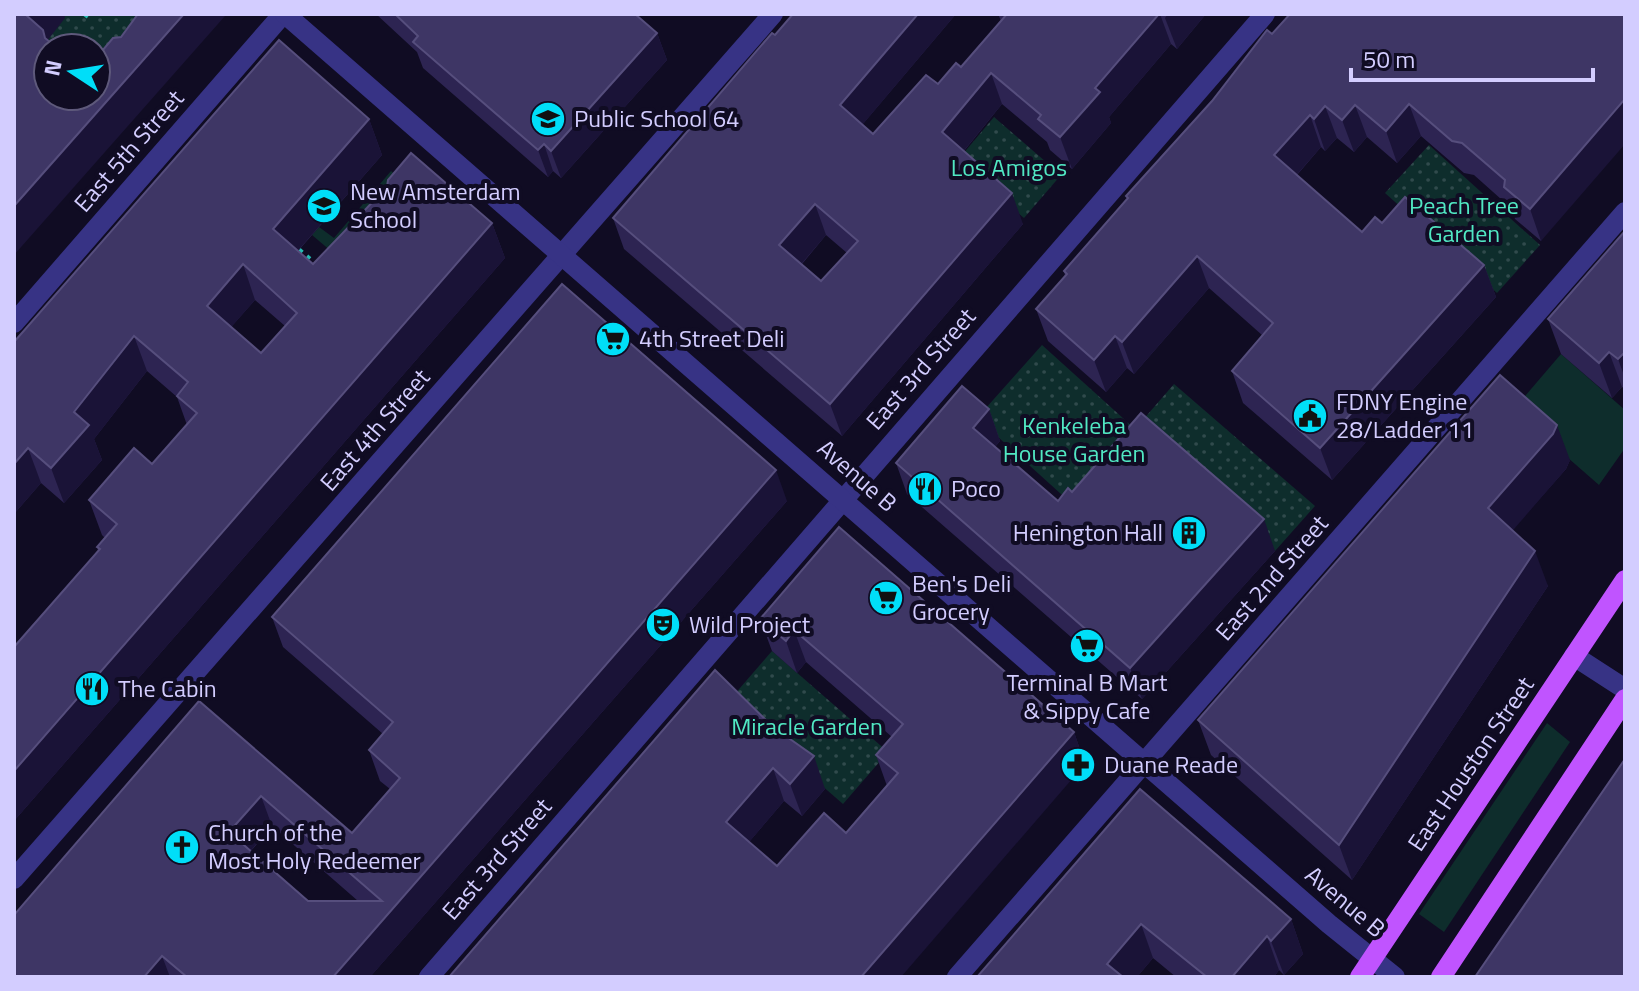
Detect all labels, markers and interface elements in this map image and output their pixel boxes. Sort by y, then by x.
north arrow [32,32,112,112]
scale bar [1351,32,1593,82]
text: 50 m [1363,41,1415,77]
text: N [34,57,71,79]
street label: East 5th Street [65,81,192,220]
school or university icon: Public School 64 [529,100,567,138]
place label: Public School 64 [574,100,740,136]
park label: Los Amigos [951,149,1067,185]
place label: New Amsterdam School [350,173,521,237]
school or university icon: New Amsterdam School [305,187,343,225]
park label: Peach Tree Garden [1409,187,1519,251]
street label: East 3rd Street [857,299,984,437]
supermarket icon: 4th Street Deli [594,320,632,358]
place label: 4th Street Deli [639,320,785,356]
street label: East 4th Street [311,360,438,499]
place label: FDNY Engine 28/Ladder 11 [1336,383,1474,447]
public building icon: FDNY Engine 28/Ladder 11 [1291,397,1329,435]
park label: Kenkeleba House Garden [1003,407,1145,471]
street label: Avenue B [810,430,905,520]
restaurant icon: Poco [906,470,944,508]
place label: Poco [951,470,1001,506]
street label: East 2nd Street [1206,506,1336,648]
place label: Henington Hall [1013,514,1163,550]
building icon: Henington Hall [1170,514,1208,552]
place label: Ben's Deli Grocery [912,565,1011,629]
supermarket icon: Ben's Deli Grocery [867,579,905,617]
theatre icon: Wild Project [644,606,682,644]
place label: Wild Project [689,606,811,642]
supermarket icon: Terminal B Mart & Sippy Cafe [1068,627,1106,665]
place label: Terminal B Mart & Sippy Cafe [1007,664,1168,728]
street label: East Houston Street [1398,668,1542,858]
restaurant icon: The Cabin [73,670,111,708]
place label: The Cabin [118,670,217,706]
park label: Miracle Garden [731,708,883,744]
pharmacy icon: Duane Reade [1059,746,1097,784]
place label: Duane Reade [1104,746,1238,782]
street label: East 3rd Street [433,789,560,927]
place label: Church of the Most Holy Redeemer [208,814,421,878]
church icon: Church of the Most Holy Redeemer [163,828,201,866]
street label: Avenue B [1298,857,1394,946]

